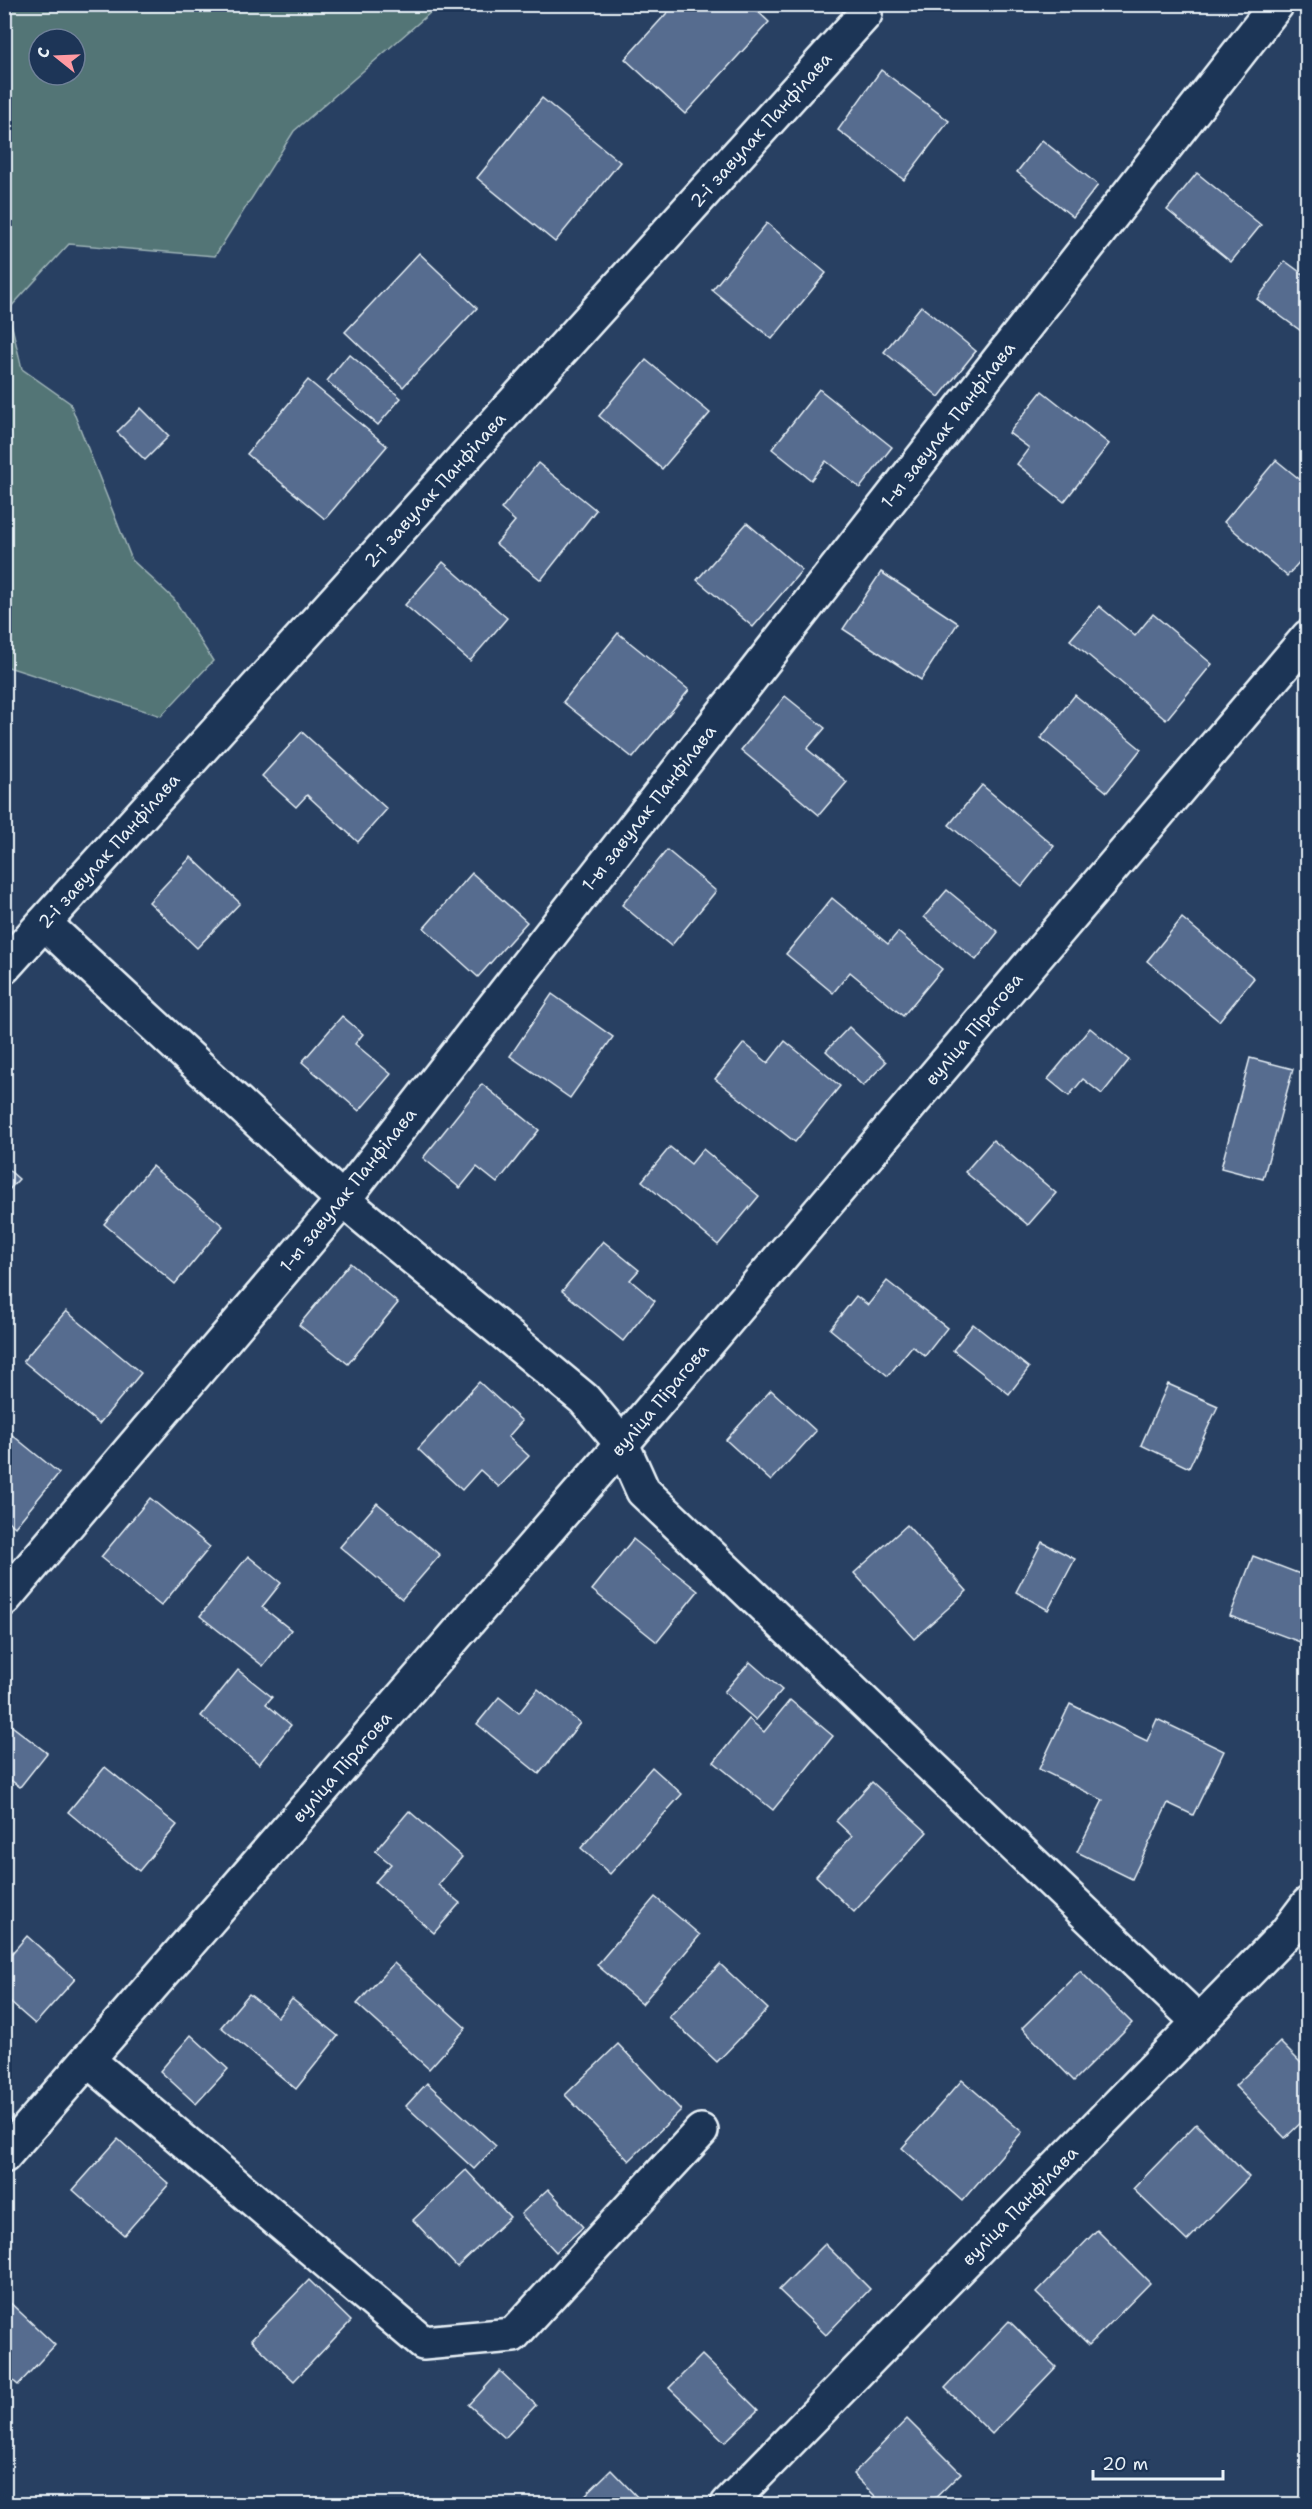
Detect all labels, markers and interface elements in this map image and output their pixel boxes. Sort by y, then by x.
north arrow [27,27,87,87]
text: С [32,44,55,60]
street label: 2-і завулак Панфілава [685,47,837,213]
street label: 1-ы завулак Панфілава [875,337,1021,513]
street label: 2-і завулак Панфілава [359,407,511,573]
street label: 1-ы завулак Панфілава [576,720,722,896]
street label: 2-і завулак Панфілава [33,768,185,934]
street label: вуліца Пірагова [920,968,1028,1090]
street label: 1-ы завулак Панфілава [274,1103,422,1277]
street label: вуліца Пірагова [606,1339,714,1461]
street label: вуліца Пірагова [287,1706,397,1828]
street label: вуліца Панфілава [957,2141,1083,2271]
scale bar [1093,2443,1224,2481]
text: 20 m [1102,2452,1148,2476]

